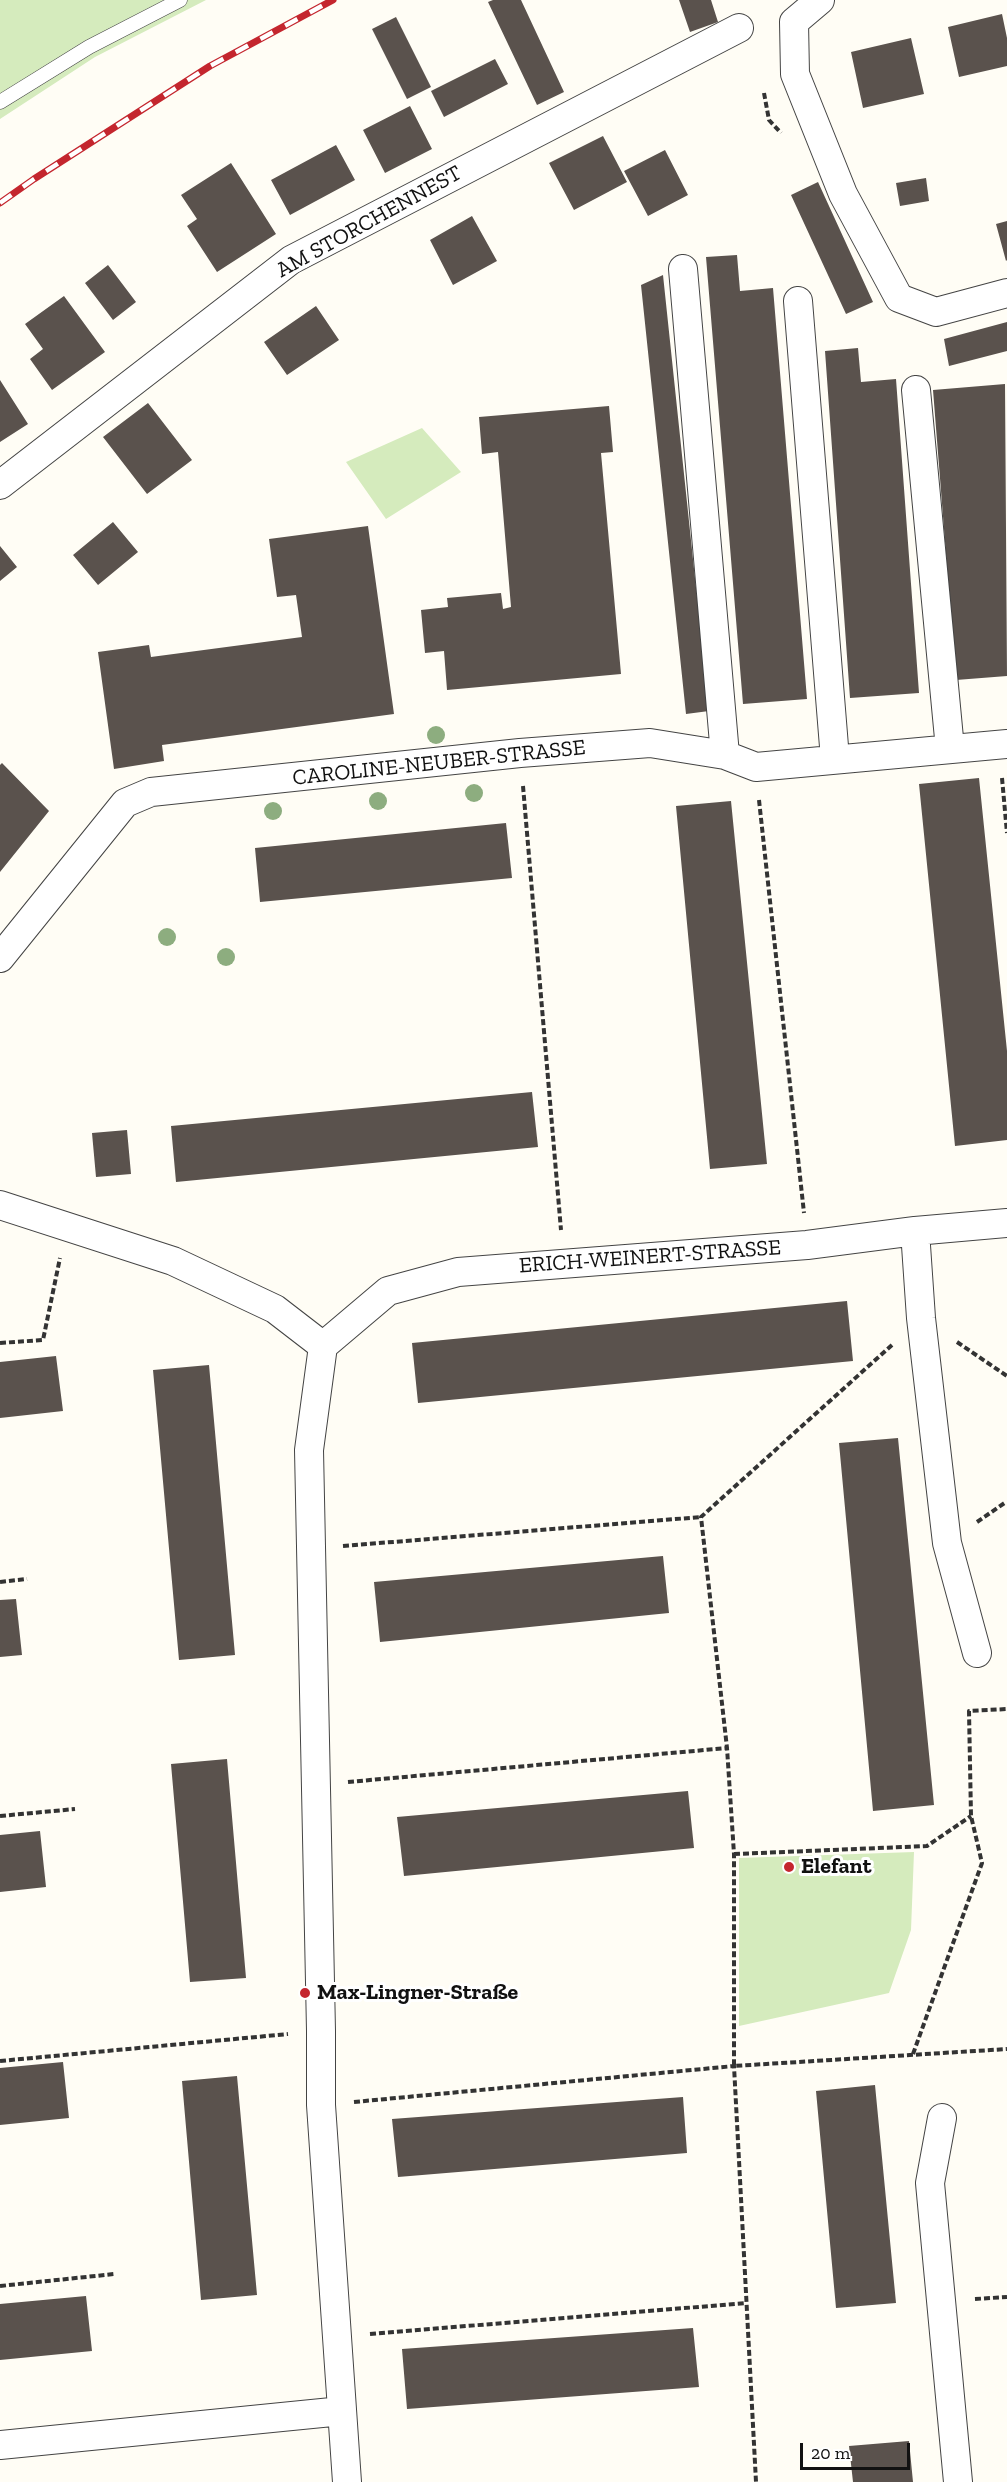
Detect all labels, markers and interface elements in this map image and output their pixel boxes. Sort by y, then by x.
street label: AM STORCHENNEST [272,160,466,284]
street label: CAROLINE-NEUBER-STRASSE [291,734,587,792]
street label: ERICH-WEINERT-STRASSE [518,1235,782,1279]
place label: Elefant [801,1854,871,1880]
marker: Elefant [782,1860,796,1874]
place label: Max-Lingner-Straße [317,1980,518,2006]
marker: Max-Lingner-Straße [298,1986,312,2000]
scale bar [803,2431,912,2469]
text: 20 m [811,2442,850,2464]

